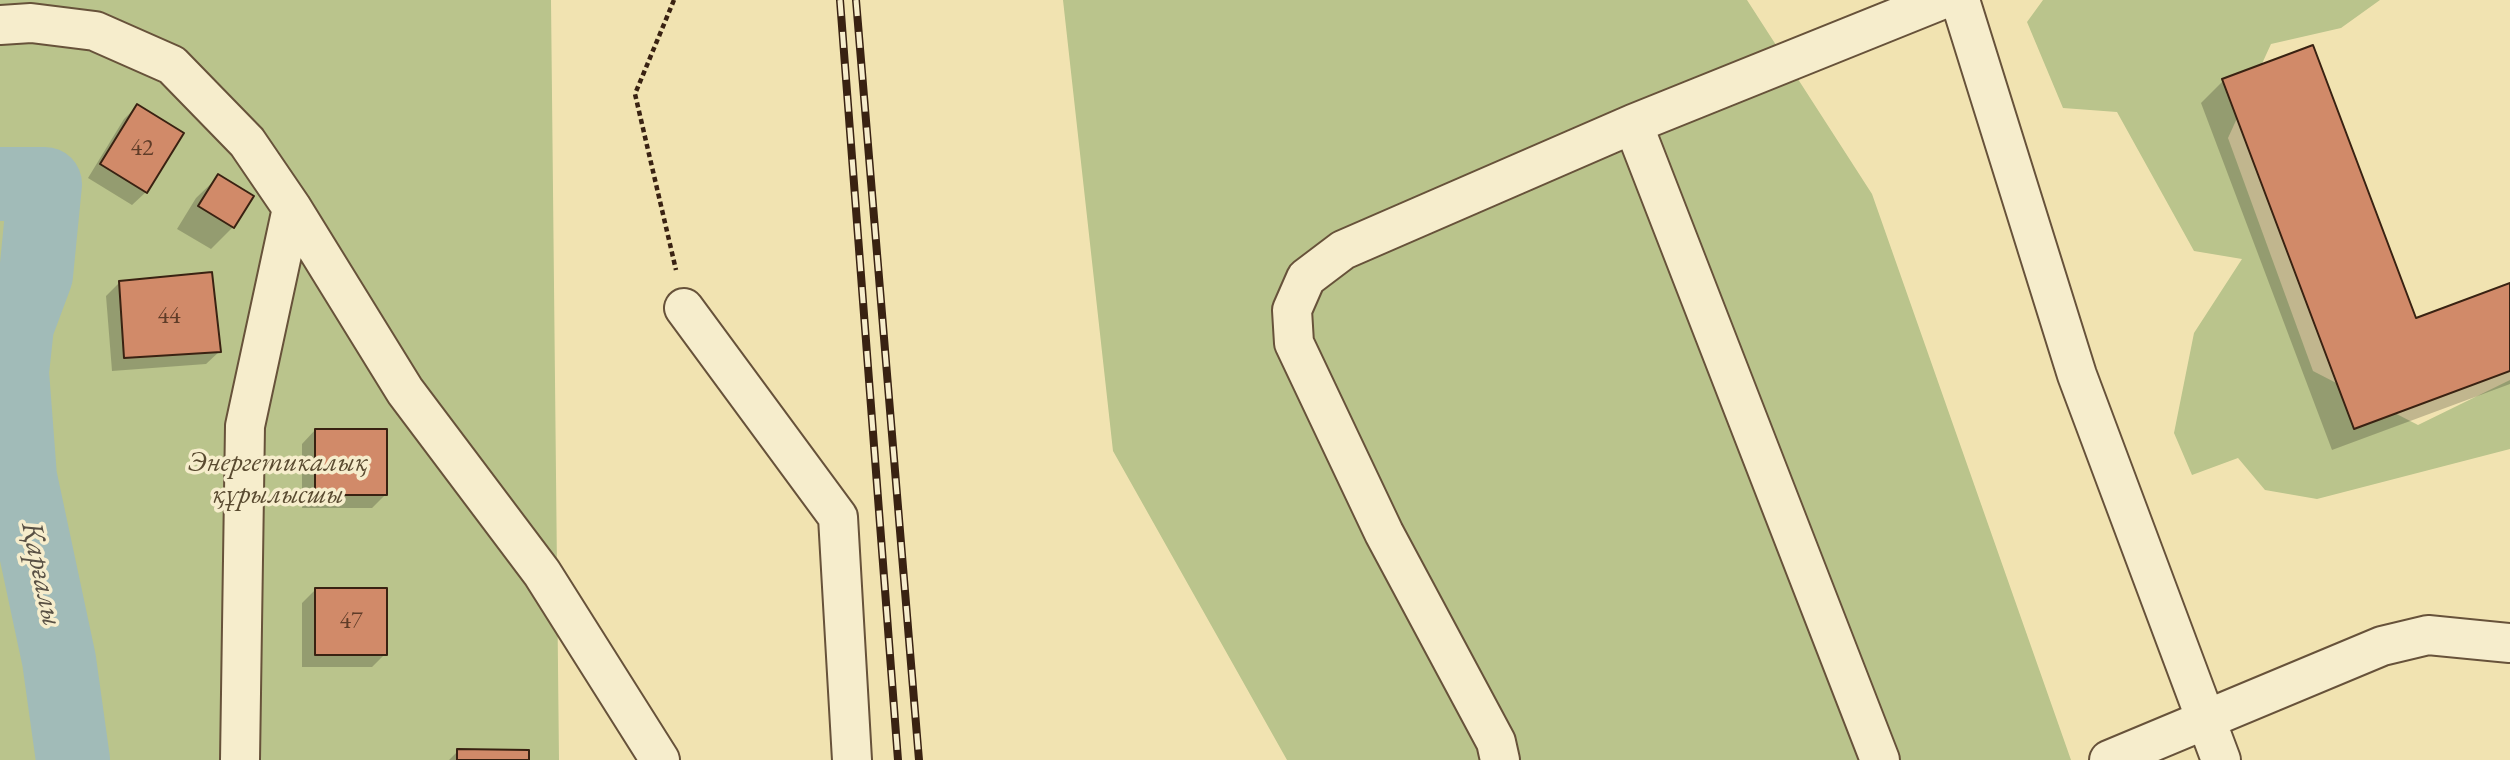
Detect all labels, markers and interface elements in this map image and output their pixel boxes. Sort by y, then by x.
house number: 42 [130,134,154,162]
house number: 44 [157,302,181,330]
park label: Энергетикалық құрылысшы [188,446,368,512]
water label: Қарғалы [12,518,70,630]
house number: 47 [339,607,363,635]

